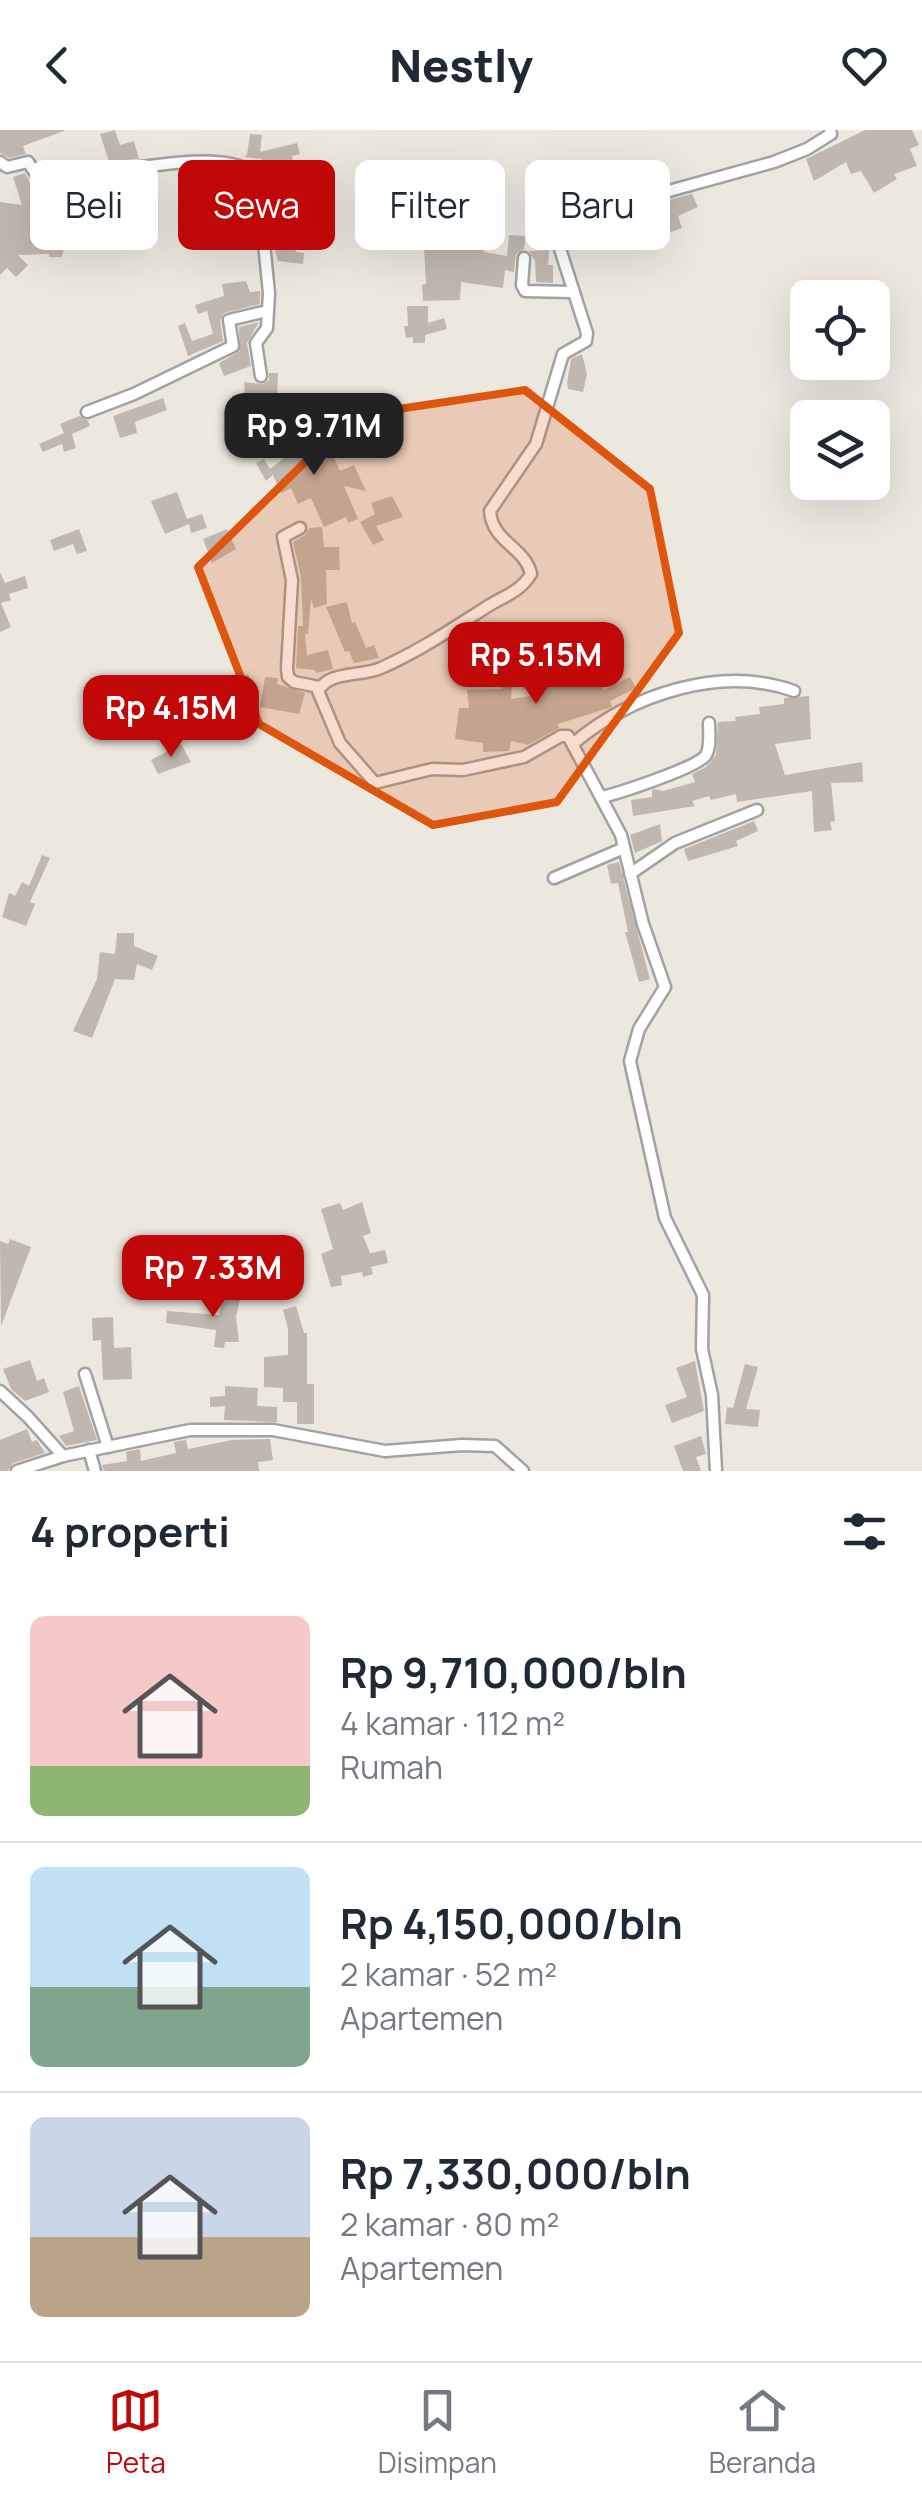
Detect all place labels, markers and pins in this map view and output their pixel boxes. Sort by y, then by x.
pin: Rp 9.71M [211,393,417,478]
pin: Rp 5.15M [433,622,639,707]
pin: Rp 4.15M [68,675,274,760]
pin: Rp 7.33M [110,1235,316,1320]

